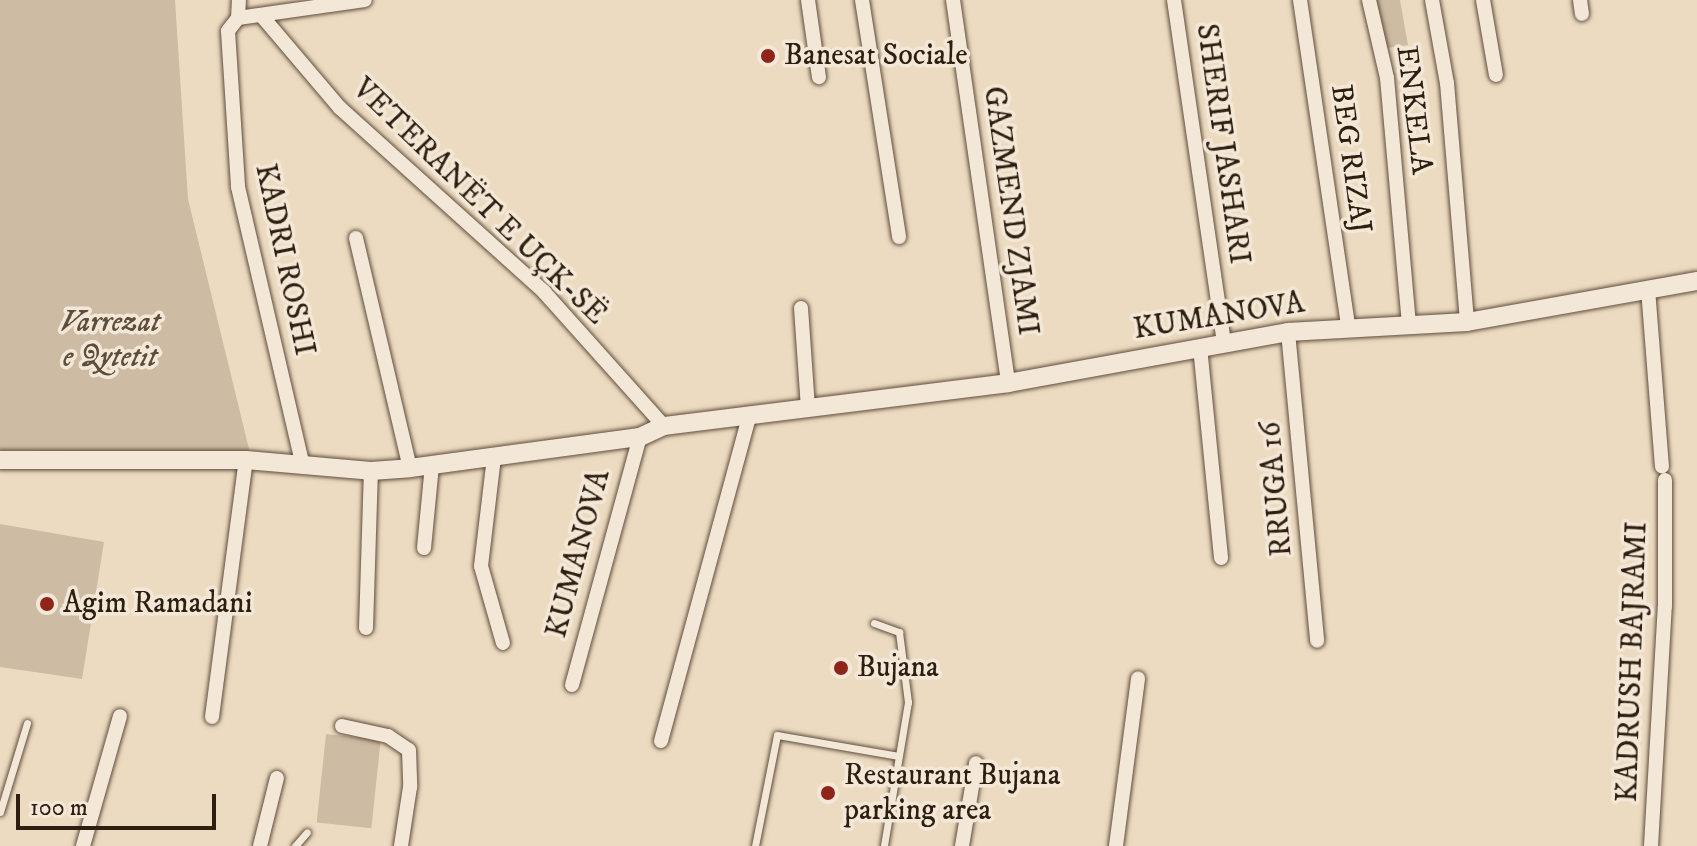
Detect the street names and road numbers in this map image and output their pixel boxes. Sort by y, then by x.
street label: SHERIF JASHARI [1187,22,1257,266]
street label: ENKELA [1387,44,1439,176]
street label: VETERANËT E UÇK-SË [345,71,613,333]
street label: BEG RIZAJ [1322,82,1378,236]
street label: GAZMEND ZJAMI [975,84,1045,338]
street label: KADRI ROSHI [246,161,322,359]
street label: KUMANOVA [1131,286,1307,348]
street label: RRUGA 16 [1253,420,1301,558]
street label: KUMANOVA [539,466,619,642]
street label: KADRUSH BAJRAMI [1610,521,1656,803]

